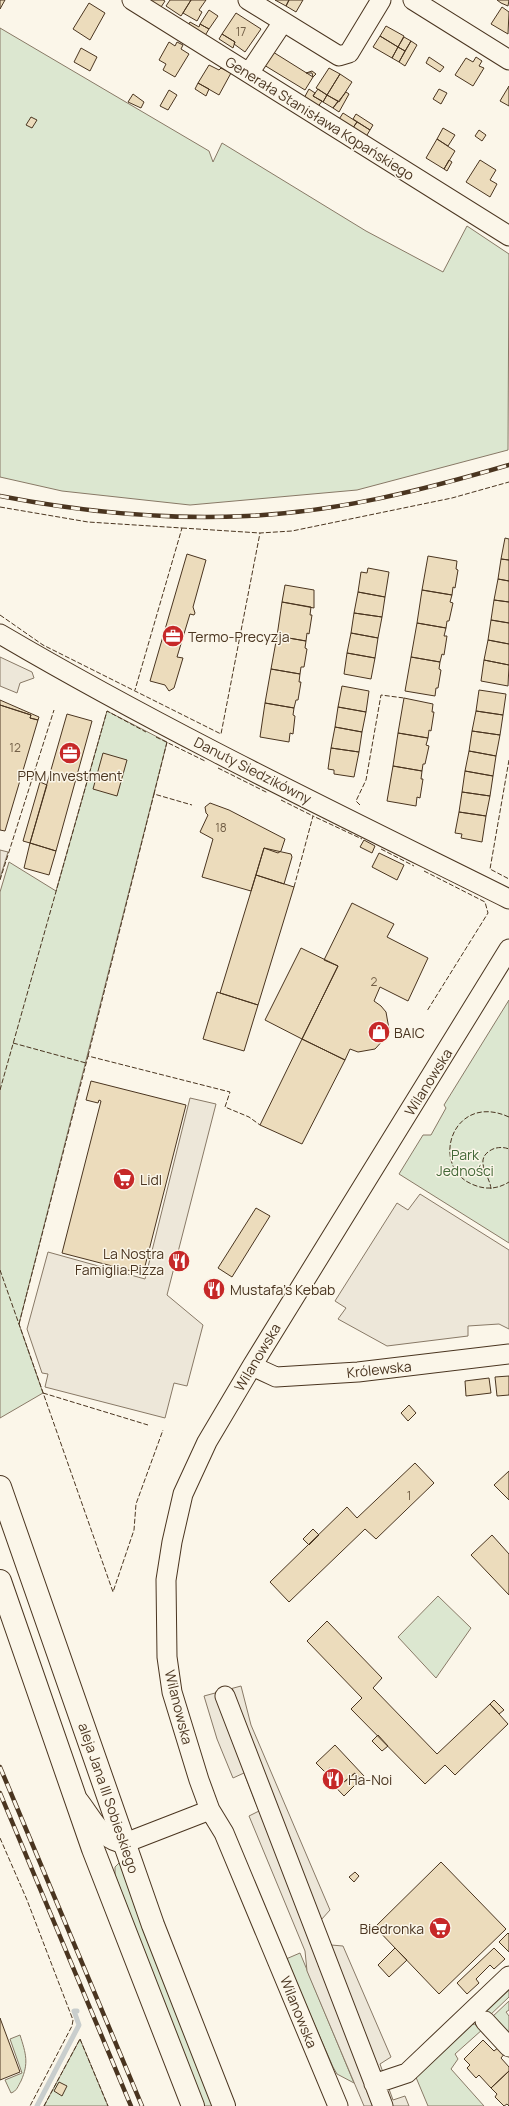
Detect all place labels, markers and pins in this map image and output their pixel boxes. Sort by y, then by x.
office icon: Termo-Precyzja [160,623,186,649]
place label: Termo-Precyzja [188,627,290,646]
office icon: PPM Investment [57,740,83,766]
place label: PPM Investment [18,766,123,785]
shop icon: BAIC [366,1019,392,1045]
place label: BAIC [394,1023,425,1042]
supermarket icon: Lidl [111,1166,137,1192]
place label: Lidl [140,1170,162,1189]
place label: La Nostra Famiglia Pizza [75,1244,164,1279]
restaurant icon: La Nostra Famiglia Pizza [166,1248,192,1274]
restaurant icon: Mustafa's Kebab [201,1276,227,1302]
place label: Mustafa's Kebab [230,1280,335,1299]
restaurant icon: Ha-Noi [320,1766,346,1792]
place label: Ha-Noi [348,1770,392,1789]
supermarket icon: Biedronka [427,1915,453,1941]
place label: Biedronka [359,1919,424,1938]

